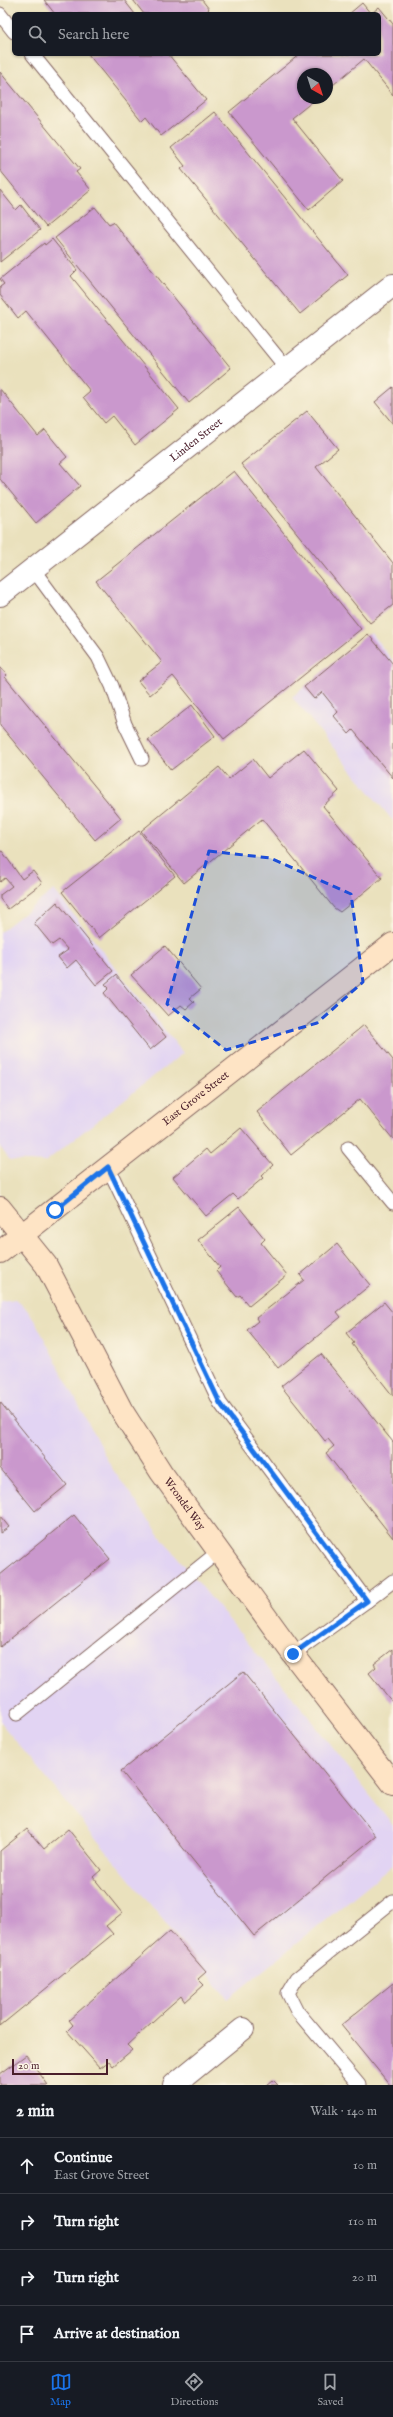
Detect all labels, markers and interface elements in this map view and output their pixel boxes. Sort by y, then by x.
search box [12,12,381,56]
icon: search [26,23,48,45]
text: Search here [58,25,129,44]
north arrow [297,68,333,104]
street label: Linden Street [167,415,226,465]
street label: East Grove Street [160,1068,232,1129]
route start [46,1201,64,1219]
street label: Wrondel Way [160,1475,209,1534]
route end [284,1645,302,1663]
scale bar [12,2057,108,2076]
text: 20 m [18,2059,39,2073]
text: 2 min [16,2101,54,2122]
text: Walk · 140 m [310,2103,377,2120]
text: Continue [54,2148,112,2167]
icon: ahead [16,2155,38,2177]
text: 10 m [353,2157,377,2174]
text: East Grove Street [54,2167,149,2184]
icon: right [16,2211,38,2233]
text: Turn right [54,2212,119,2231]
text: 110 m [348,2213,377,2230]
icon: right [16,2267,38,2289]
text: Turn right [54,2268,119,2287]
text: 20 m [352,2269,377,2286]
icon: arrive [16,2323,38,2345]
text: Arrive at destination [54,2324,180,2343]
tab: Map [50,2371,72,2409]
tab: Directions [171,2371,218,2409]
tab: Saved [317,2371,343,2409]

